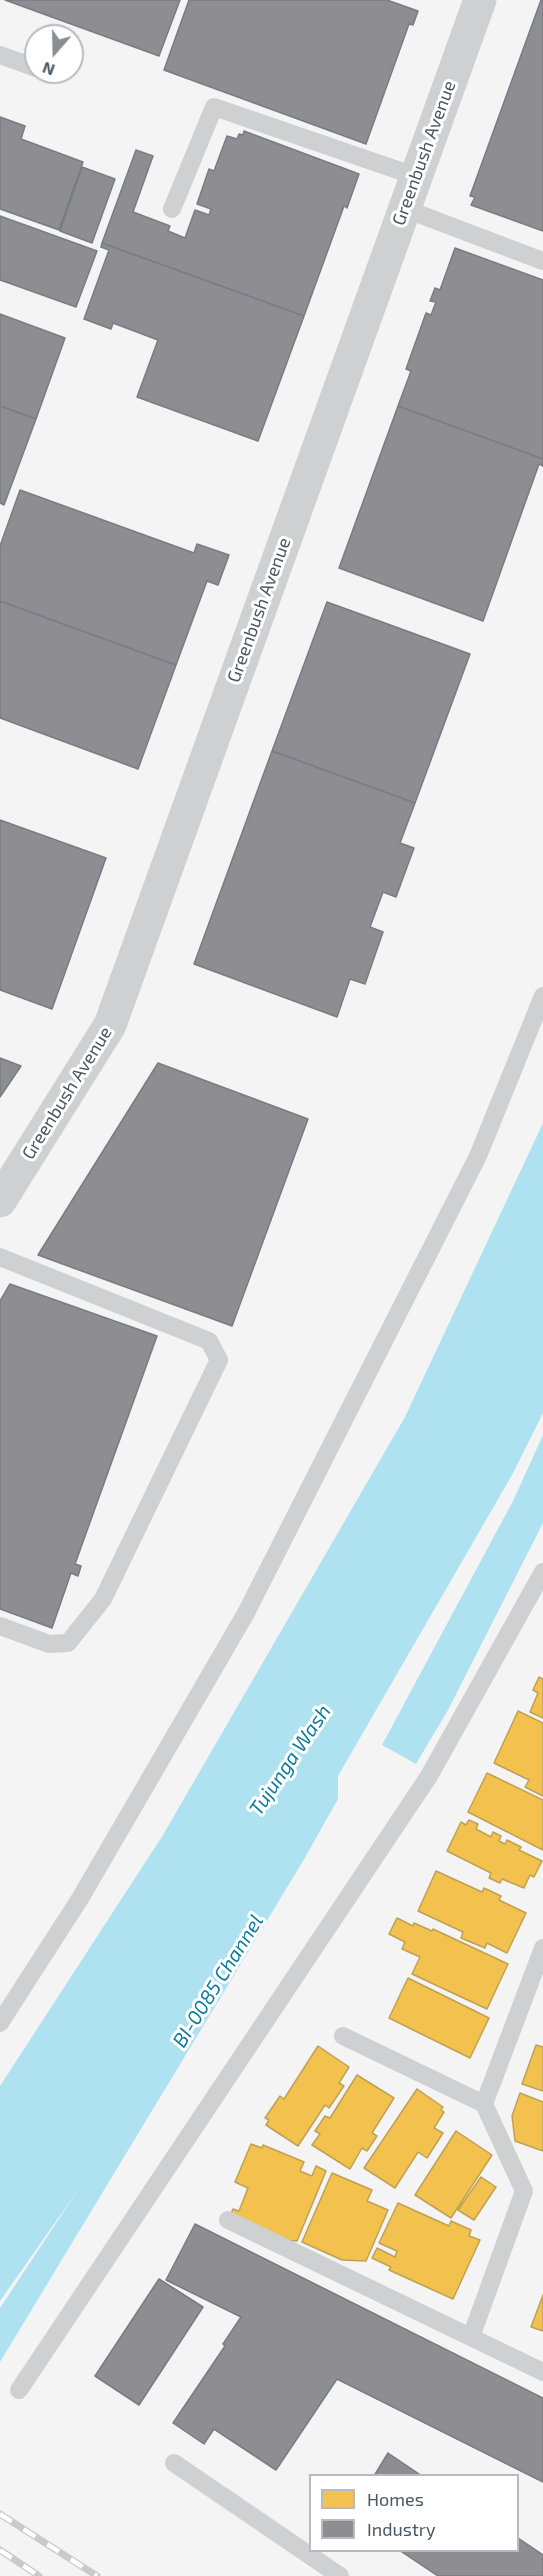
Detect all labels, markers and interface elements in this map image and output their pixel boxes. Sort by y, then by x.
north arrow [24,24,84,84]
text: N [40,59,57,80]
street label: Greenbush Avenue [388,78,460,228]
street label: Greenbush Avenue [223,535,295,685]
street label: Greenbush Avenue [17,1023,117,1163]
water label: Tujunga Wash [244,1700,336,1820]
water label: BI-0085 Channel [168,1910,268,2052]
legend [309,2474,519,2552]
text: Homes [367,2488,424,2510]
text: Industry [367,2518,436,2540]

